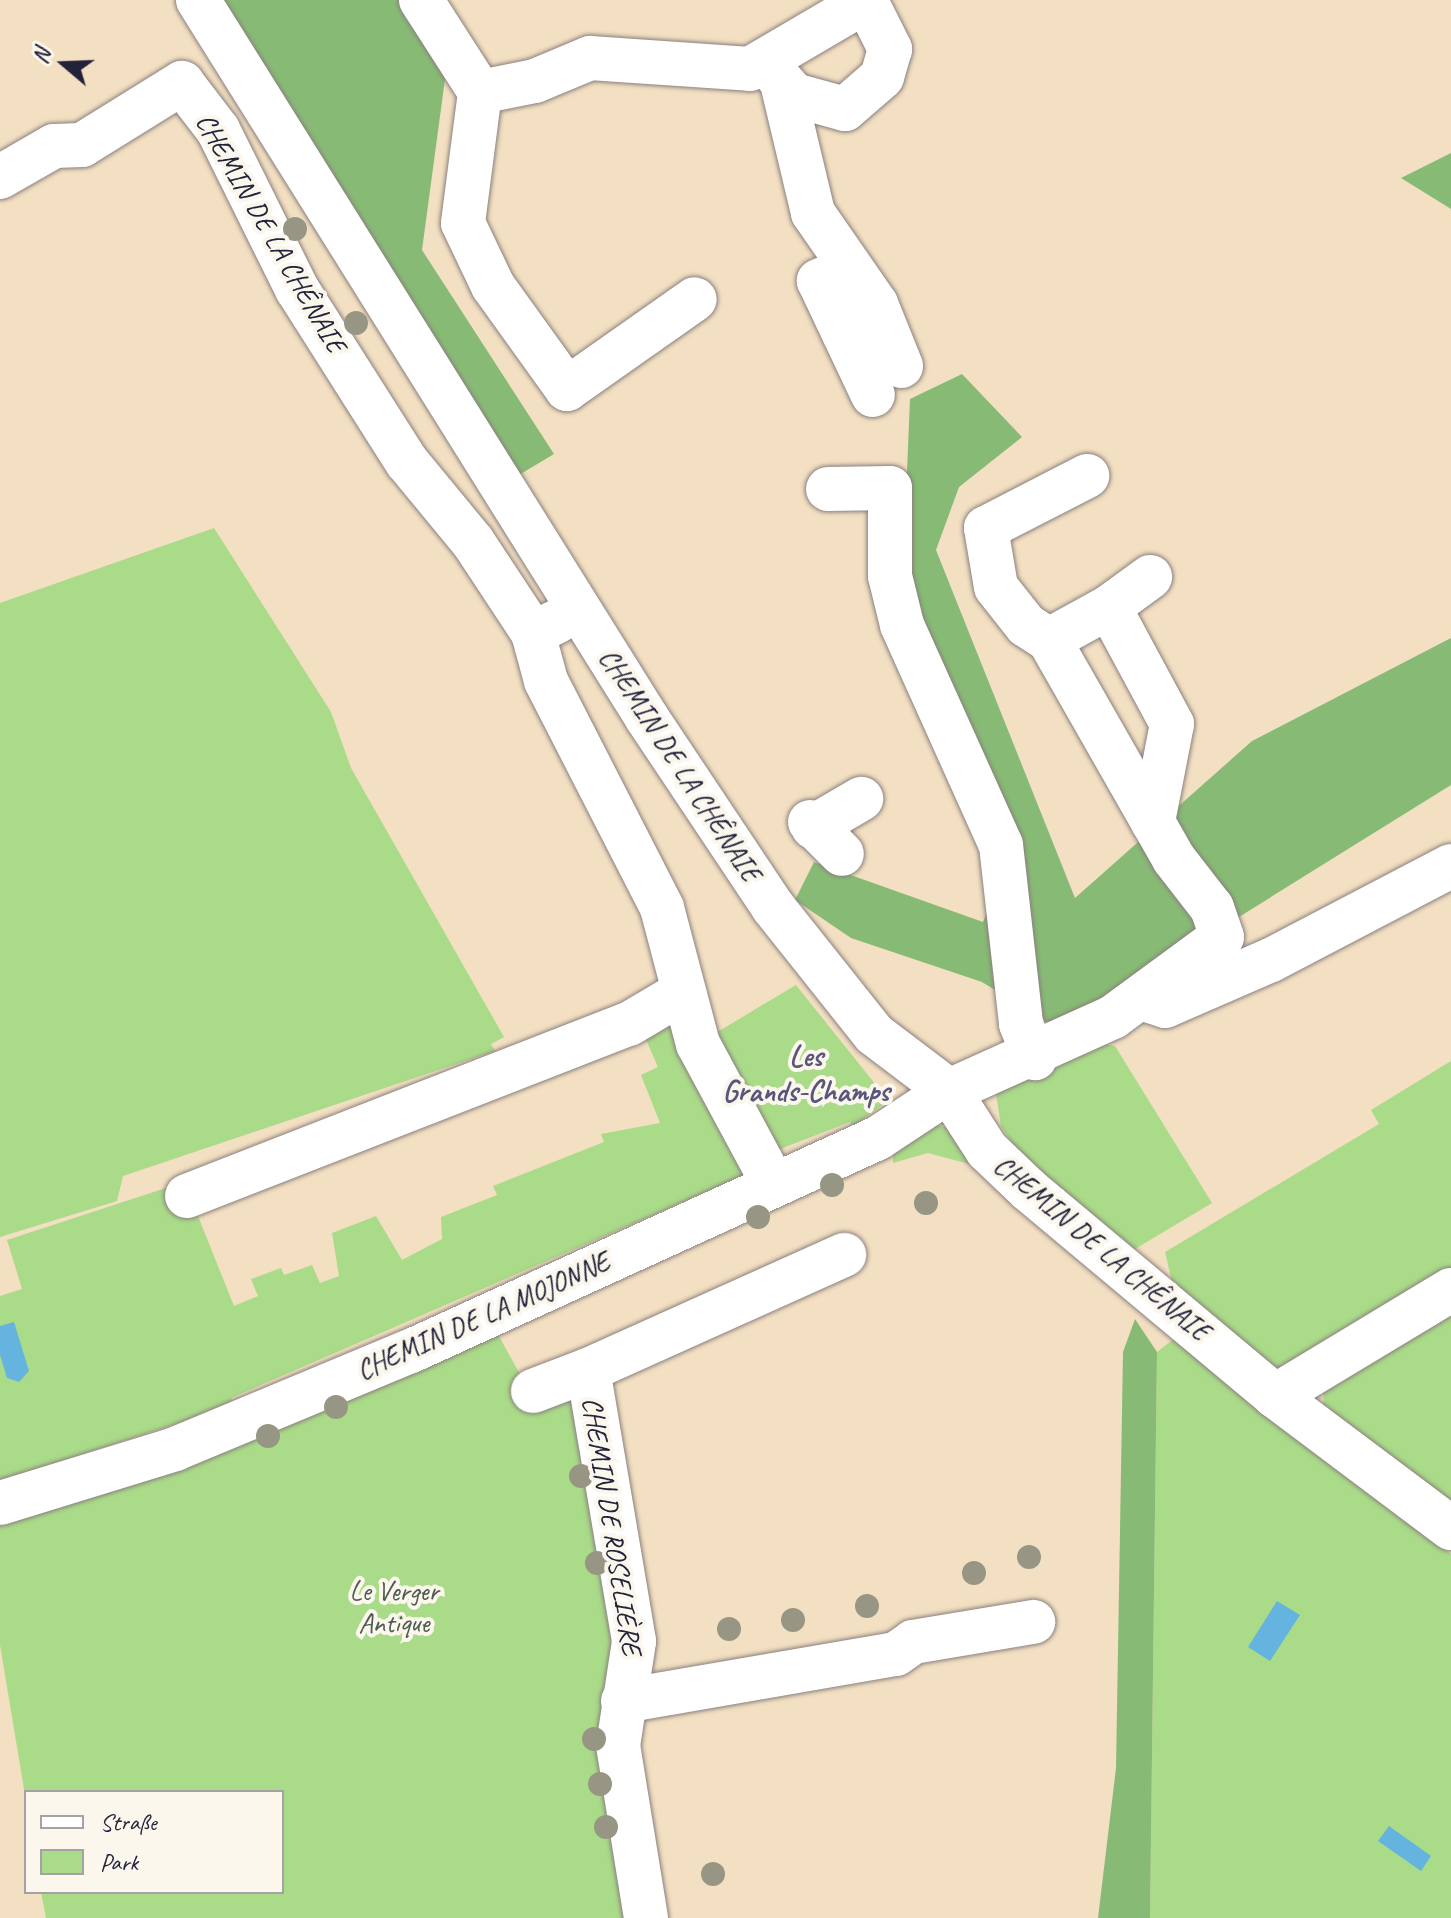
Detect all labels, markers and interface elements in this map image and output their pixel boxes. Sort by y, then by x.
north arrow [24,24,104,104]
text: N [26,45,57,67]
street label: CHEMIN DE LA CHÊNAIE [189,107,353,359]
street label: CHEMIN DE LA CHÊNAIE [592,642,768,888]
district label: Les Grands-Champs [722,1038,890,1108]
street label: CHEMIN DE LA CHÊNAIE [987,1148,1217,1348]
street label: CHEMIN DE LA MOJONNE [351,1245,615,1387]
street label: CHEMIN DE ROSELIÈRE [575,1395,649,1657]
park label: Le Verger Antique [350,1574,438,1640]
legend [24,1790,284,1894]
text: Straße [100,1807,157,1837]
text: Park [100,1847,138,1877]

